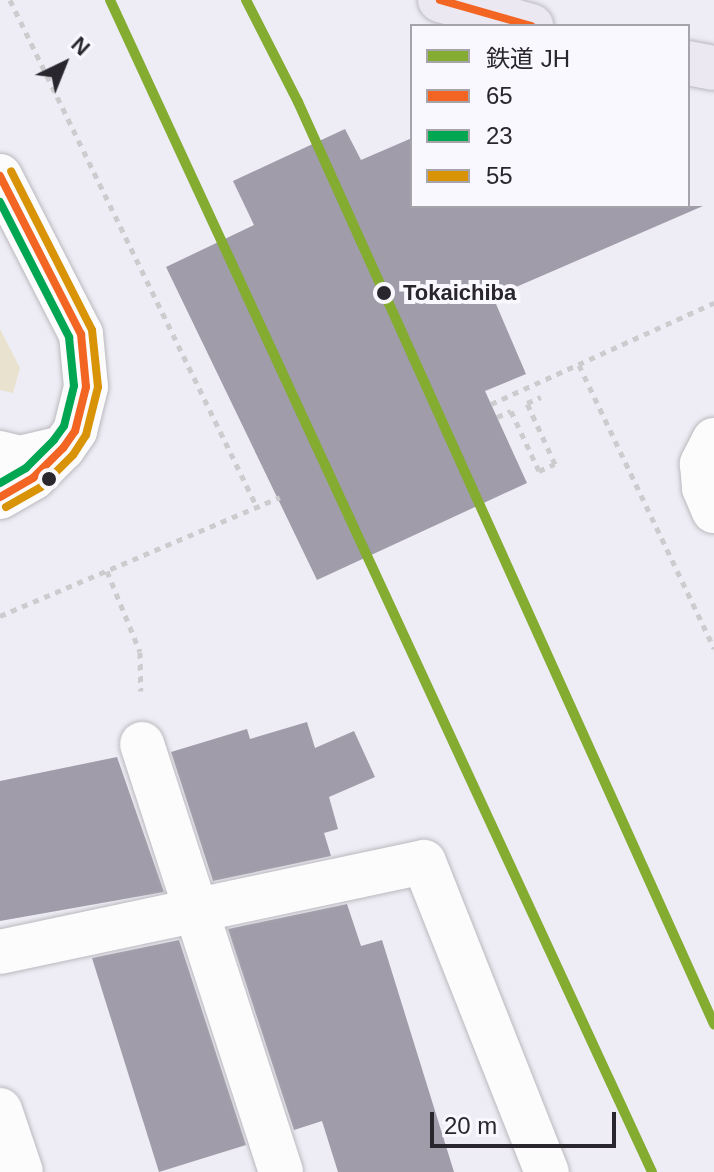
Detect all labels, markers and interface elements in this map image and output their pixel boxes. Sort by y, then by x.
north arrow [24,24,104,104]
legend [410,24,690,208]
text: N [66,32,95,61]
text: 鉄道 JH [486,45,570,72]
text: 65 [486,82,513,109]
text: 23 [486,122,513,149]
text: 55 [486,162,513,189]
place label: Tokaichiba [403,280,516,306]
marker: Tokaichiba [372,281,396,305]
unlabelled marker [41,471,57,487]
scale bar [434,1096,620,1146]
text: 20 m [444,1112,497,1139]

